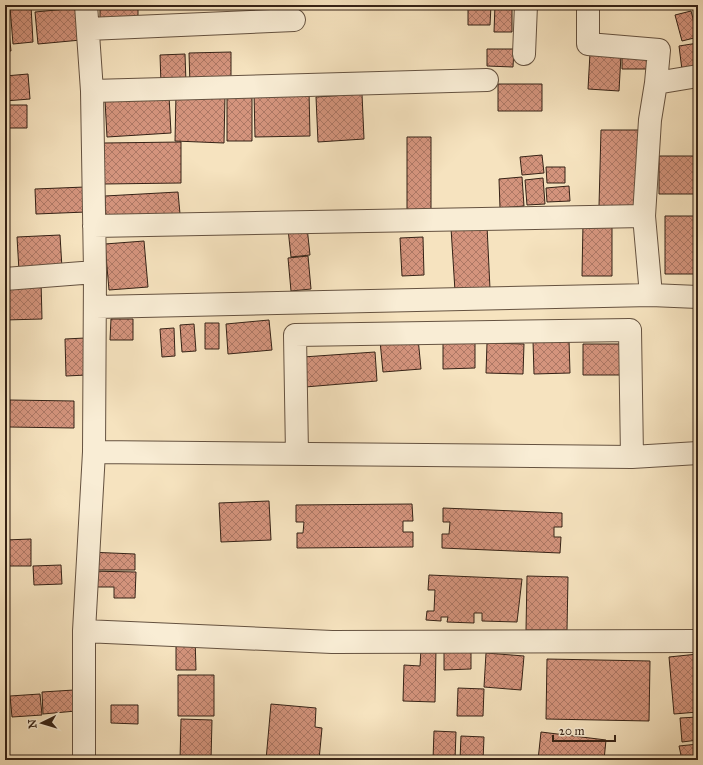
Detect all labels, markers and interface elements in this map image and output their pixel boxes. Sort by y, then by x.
north arrow [22,703,62,743]
scale bar [553,717,615,743]
text: N [26,718,39,729]
text: 20 m [559,724,585,738]

